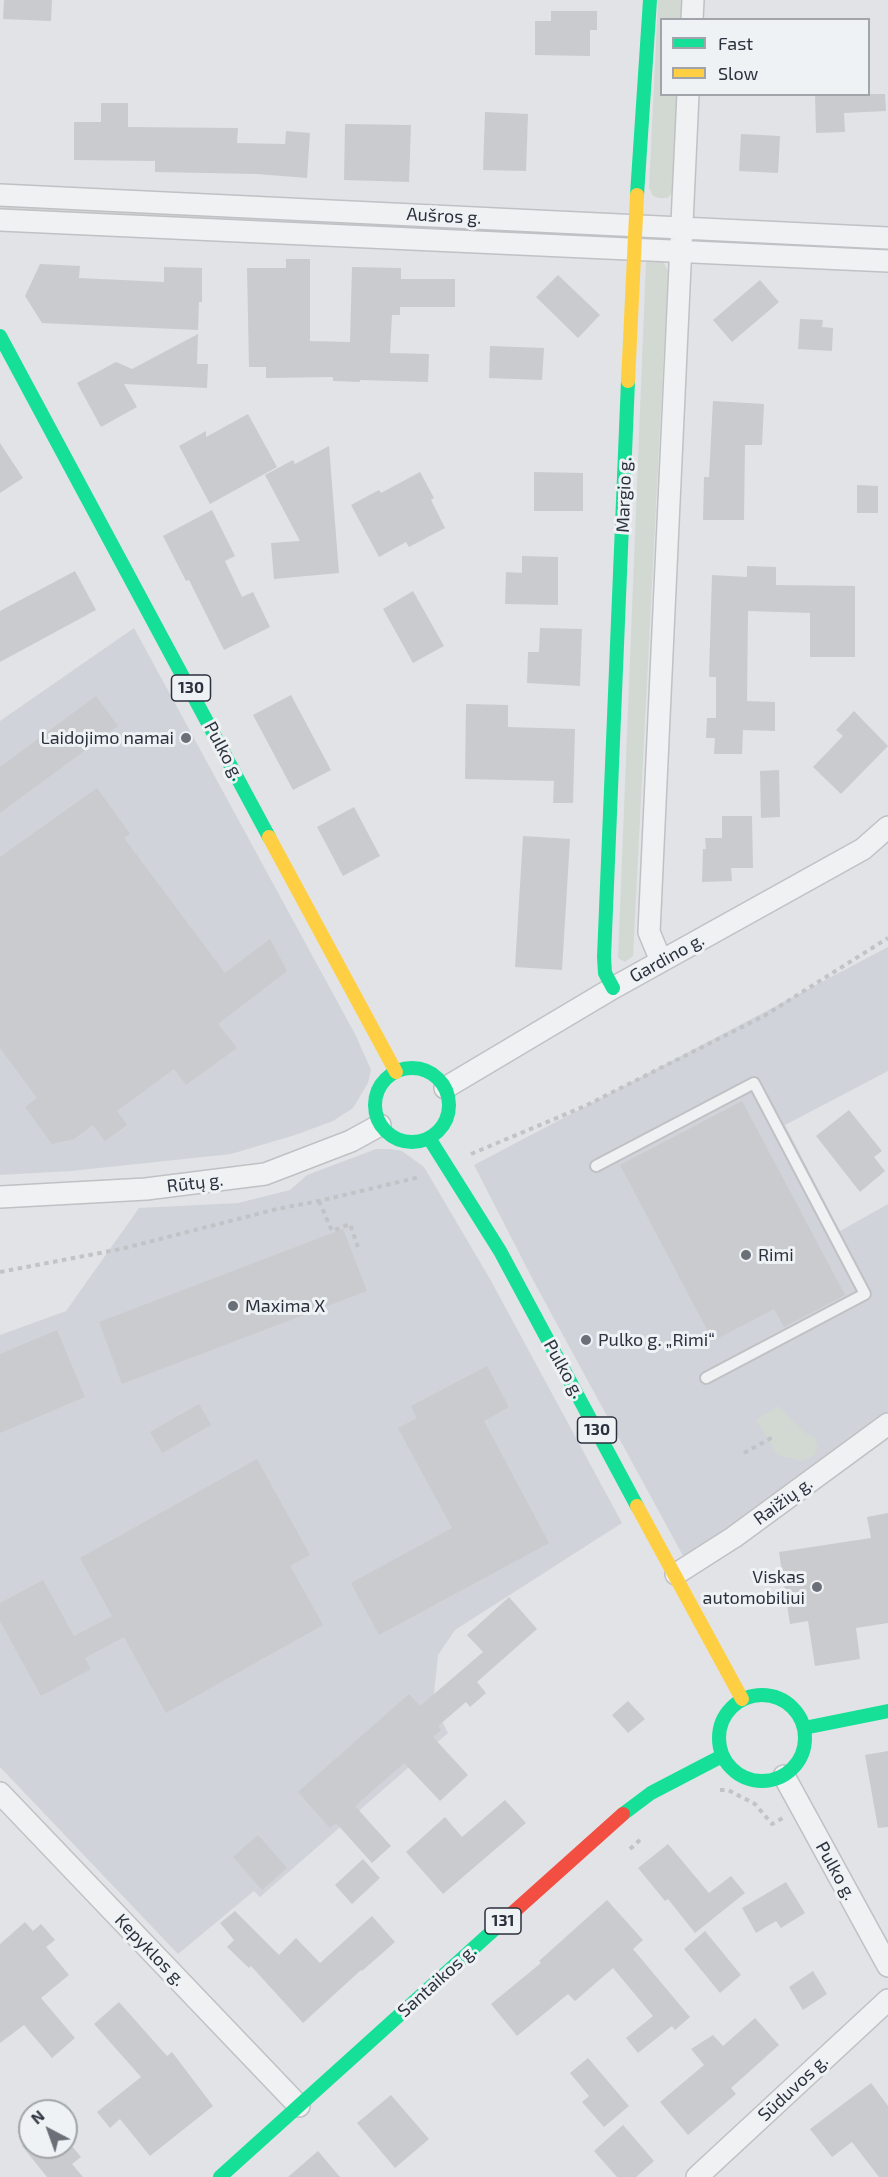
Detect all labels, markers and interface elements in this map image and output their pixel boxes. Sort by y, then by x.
legend [660,18,870,96]
text: Fast [718,32,753,54]
text: Slow [718,62,758,84]
street label: Aušros g. [406,203,482,229]
street label: Margio g. [612,457,636,533]
road number: 130 [172,675,210,701]
street label: Pulko g. [200,718,248,784]
place label: Laidojimo namai [40,727,174,749]
marker: Laidojimo namai [179,731,193,745]
street label: Gardino g. [626,929,708,987]
street label: Rūtų g. [166,1169,224,1197]
place label: Rimi [758,1244,794,1266]
marker: Rimi [739,1248,753,1262]
place label: Maxima X [245,1295,325,1317]
marker: Maxima X [226,1299,240,1313]
place label: Pulko g. „Rimi“ [598,1329,715,1351]
marker: Pulko g. „Rimi“ [579,1333,593,1347]
street label: Pulko g. [539,1336,589,1402]
road number: 130 [578,1417,616,1443]
street label: Raižių g. [749,1472,817,1530]
place label: Viskas automobiliui [703,1566,805,1608]
marker: Viskas automobiliui [810,1580,824,1594]
street label: Pulko g. [811,1838,861,1904]
road number: 131 [485,1908,521,1934]
street label: Kepyklos g. [110,1909,190,1991]
street label: Santaikos g. [393,1940,481,2022]
street label: Sūduvos g. [753,2050,833,2126]
north arrow [18,2099,78,2159]
text: N [27,2106,48,2128]

